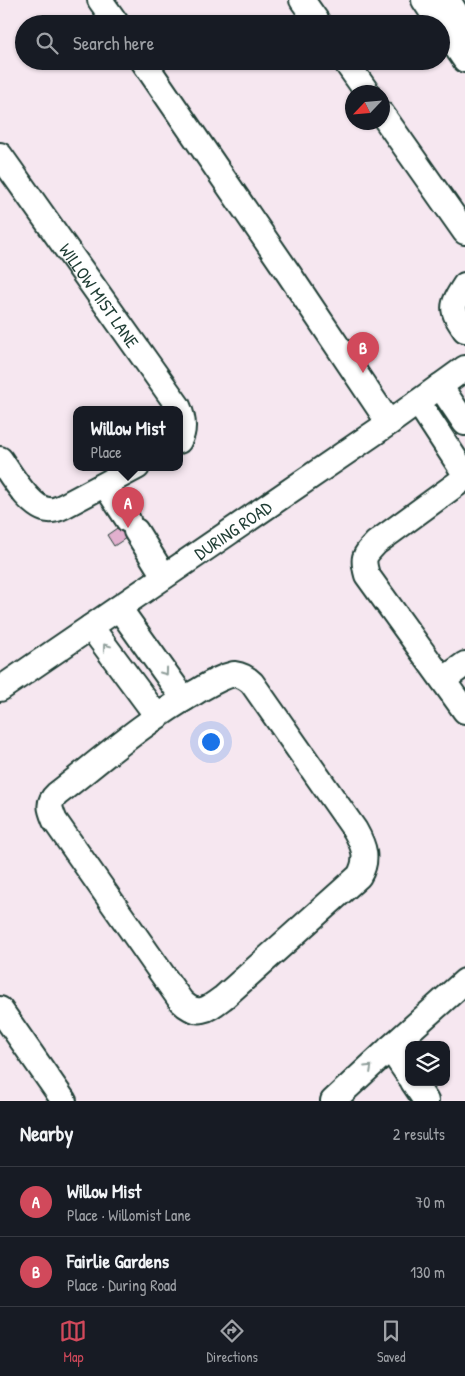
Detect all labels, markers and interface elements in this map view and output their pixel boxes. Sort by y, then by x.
search box [15,15,450,70]
icon: search [33,29,61,57]
text: Search here [73,30,154,56]
north arrow [345,85,390,130]
street label: WILLOW MIST LANE [54,238,145,353]
pin: B [347,332,379,373]
popup [73,406,183,471]
text: Willow Mist [91,415,165,441]
text: Place [91,441,122,463]
pin: A [112,487,144,528]
street label: DURING ROAD [189,494,277,565]
one-way arrow [103,643,112,653]
one-way arrow [159,666,168,676]
your location [198,729,224,755]
map controls [405,1041,450,1086]
button: layers [405,1041,450,1086]
one-way arrow [363,1065,372,1074]
text: Nearby [20,1119,73,1148]
text: 2 results [393,1123,445,1145]
text: Willow Mist [67,1178,141,1204]
text: A [32,1191,40,1213]
text: 70 m [415,1191,445,1213]
text: Place · Willomist Lane [67,1204,191,1226]
text: Fairlie Gardens [67,1248,169,1274]
text: B [32,1261,40,1283]
text: 130 m [410,1261,445,1283]
text: Place · During Road [67,1274,176,1296]
tab: Map [59,1317,87,1366]
tab: Directions [206,1317,258,1366]
tab: Saved [377,1317,406,1366]

